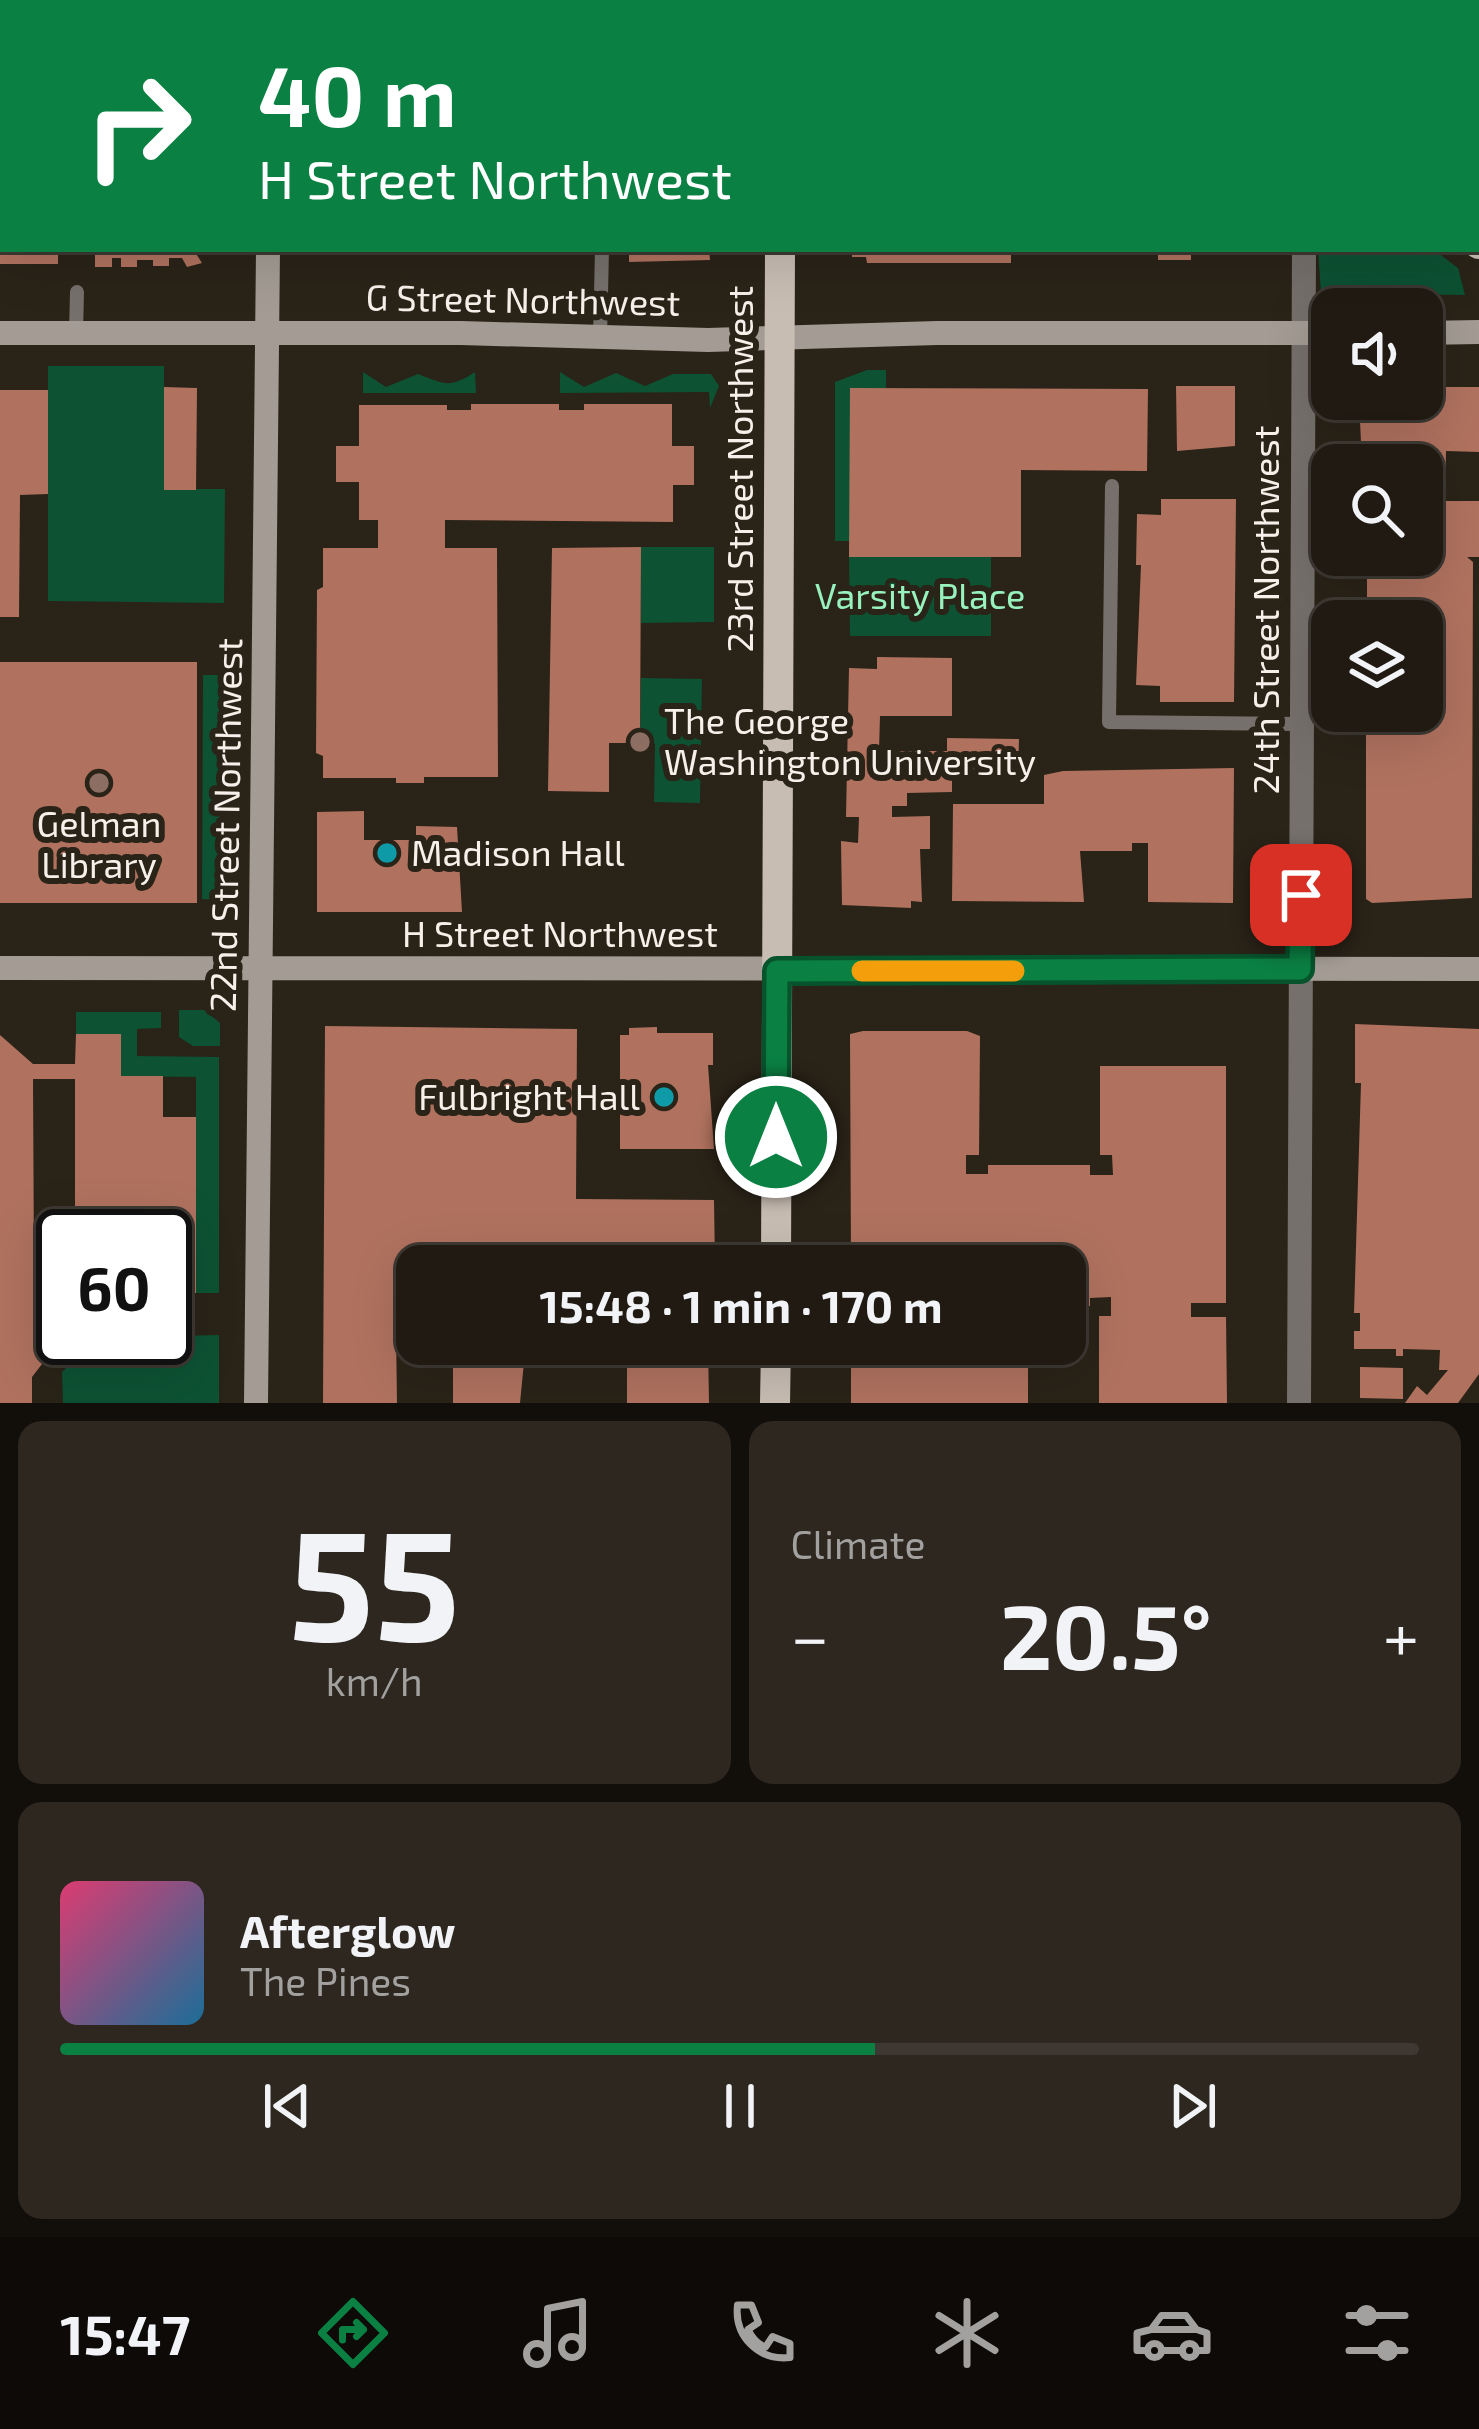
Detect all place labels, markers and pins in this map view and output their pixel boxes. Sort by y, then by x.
place label: The George Washington University [664,698,1036,782]
marker: The George Washington University [627,729,653,755]
marker: Gelman Library [86,770,112,796]
place label: Gelman Library [37,801,161,885]
place label: Madison Hall [411,830,625,873]
marker: Madison Hall [374,840,400,866]
pin [1250,844,1352,946]
place label: Fulbright Hall [418,1074,640,1117]
marker: Fulbright Hall [651,1084,677,1110]

